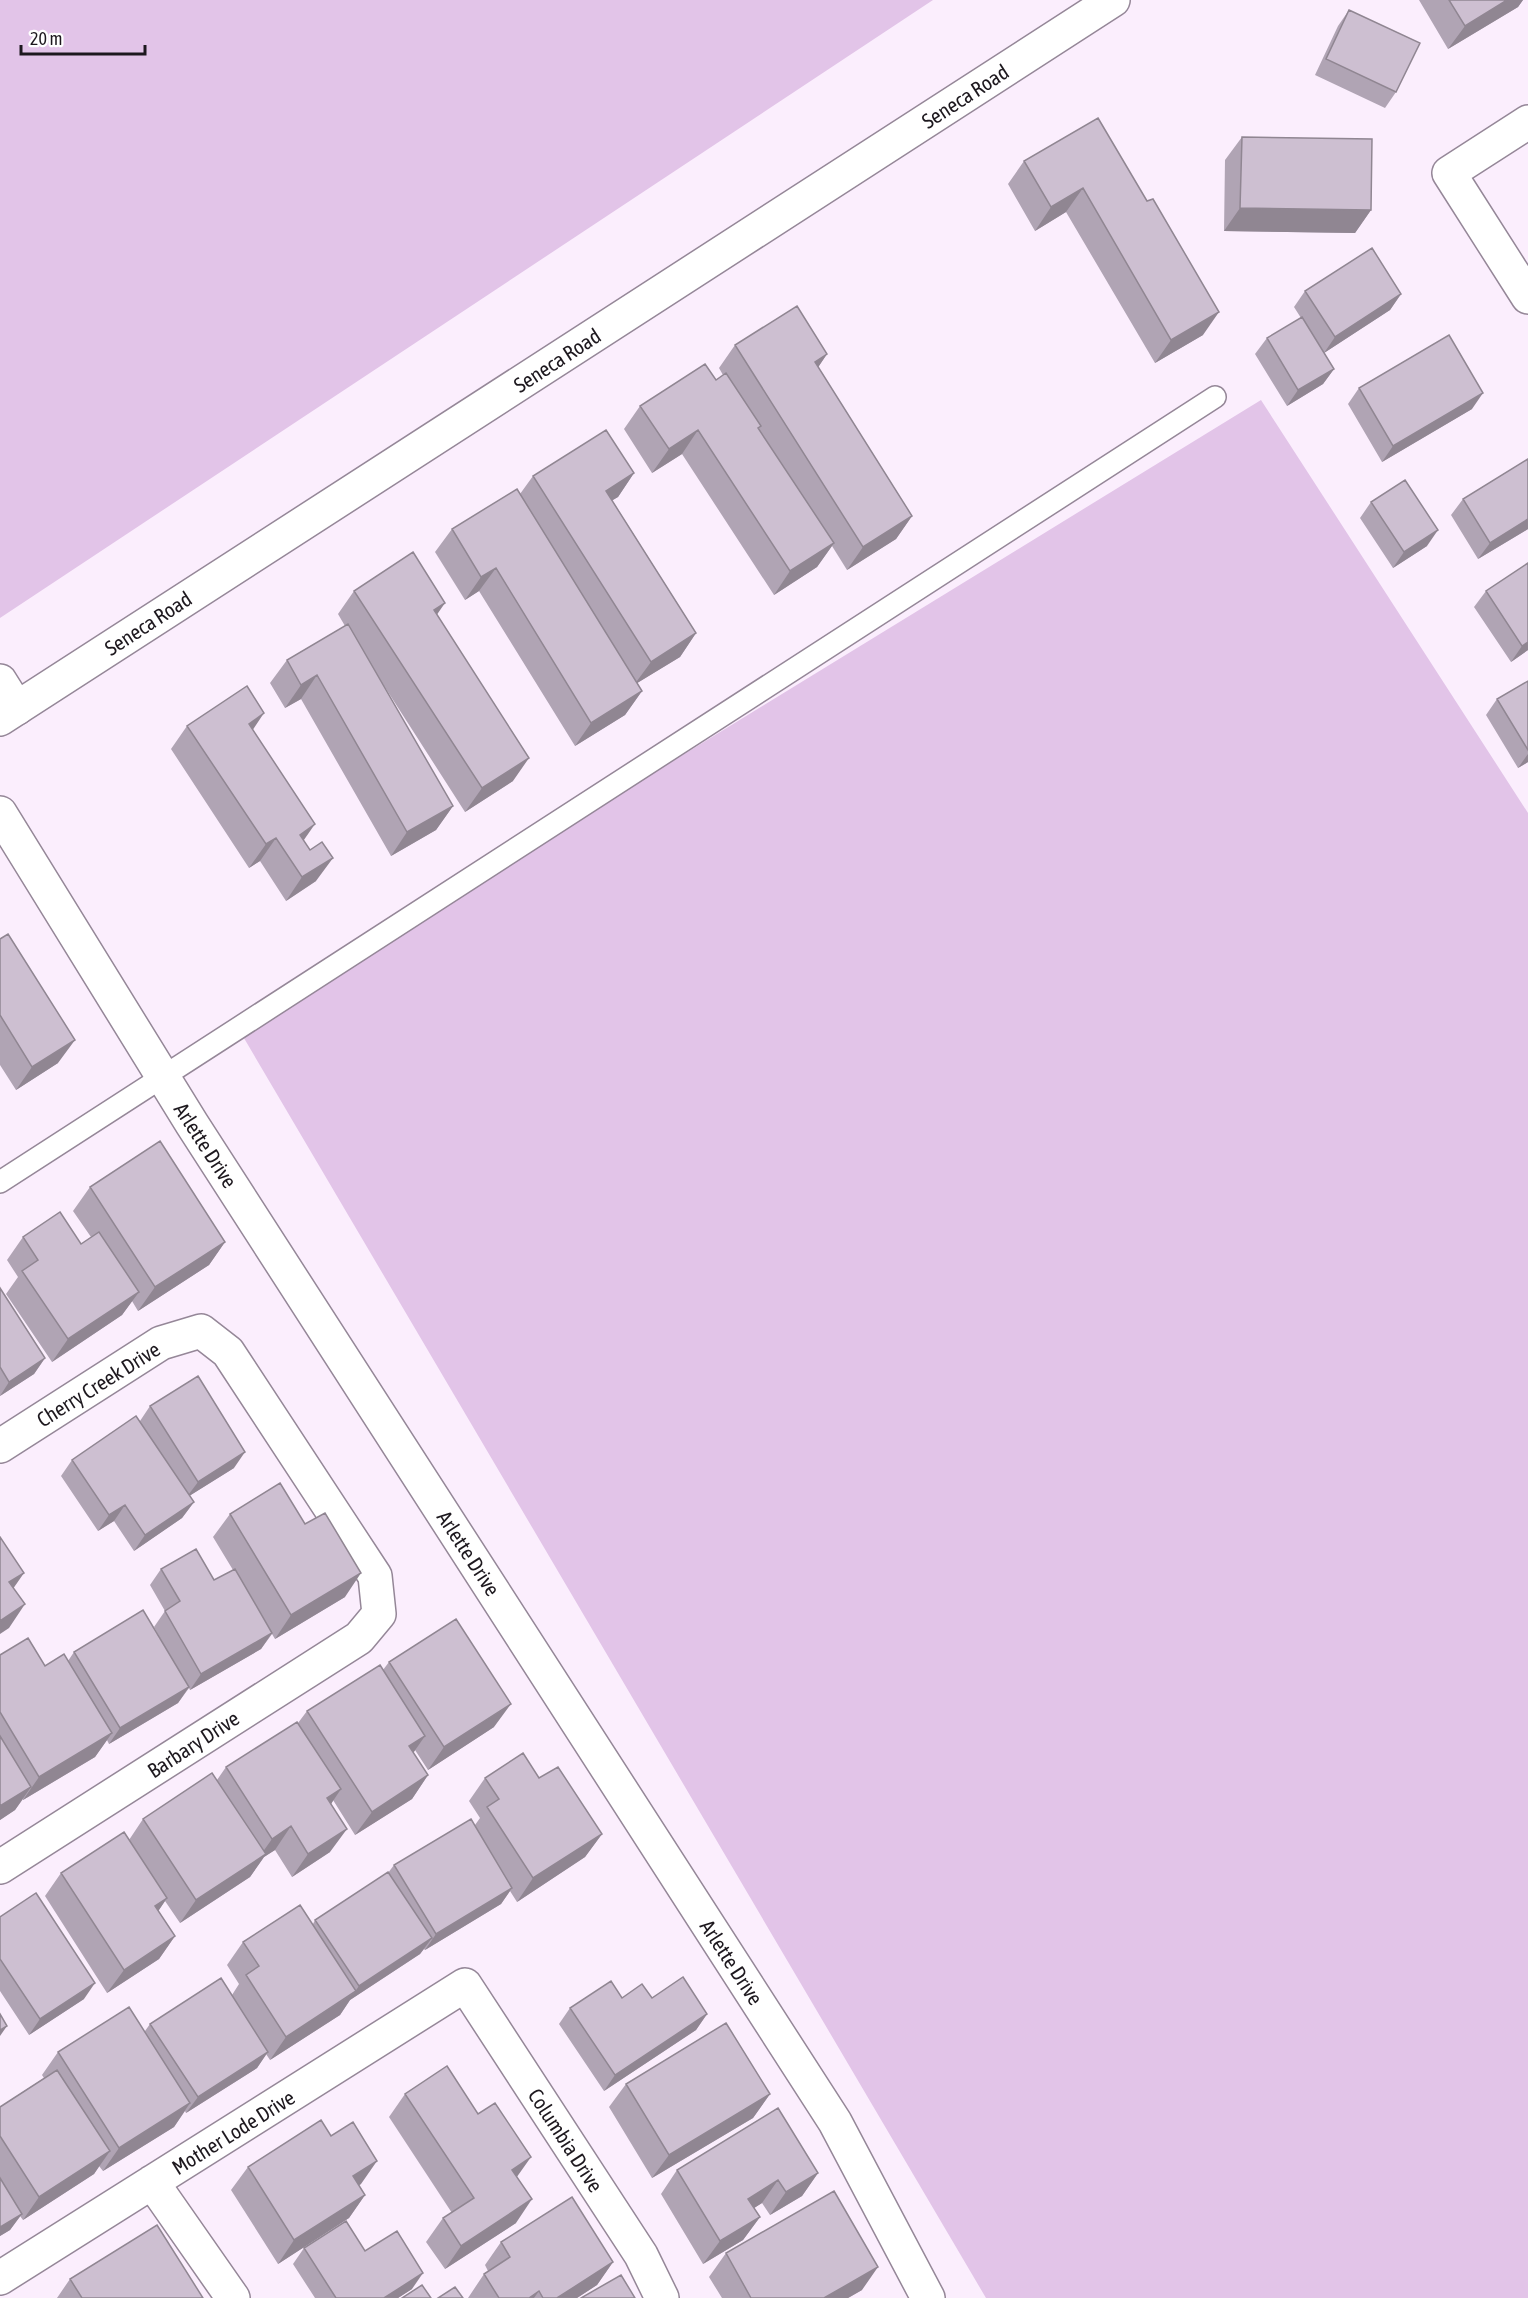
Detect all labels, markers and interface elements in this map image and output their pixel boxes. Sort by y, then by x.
scale bar [21,18,146,56]
text: 20 m [30,28,62,49]
street label: Seneca Road [917,59,1013,133]
street label: Seneca Road [509,323,605,397]
street label: Seneca Road [100,586,196,660]
street label: Arlette Drive [170,1098,242,1192]
street label: Cherry Creek Drive [32,1337,164,1431]
street label: Arlette Drive [433,1506,505,1600]
street label: Barbary Drive [143,1706,243,1782]
street label: Arlette Drive [696,1915,768,2009]
street label: Columbia Drive [524,2084,608,2196]
street label: Mother Lode Drive [167,2085,299,2179]

